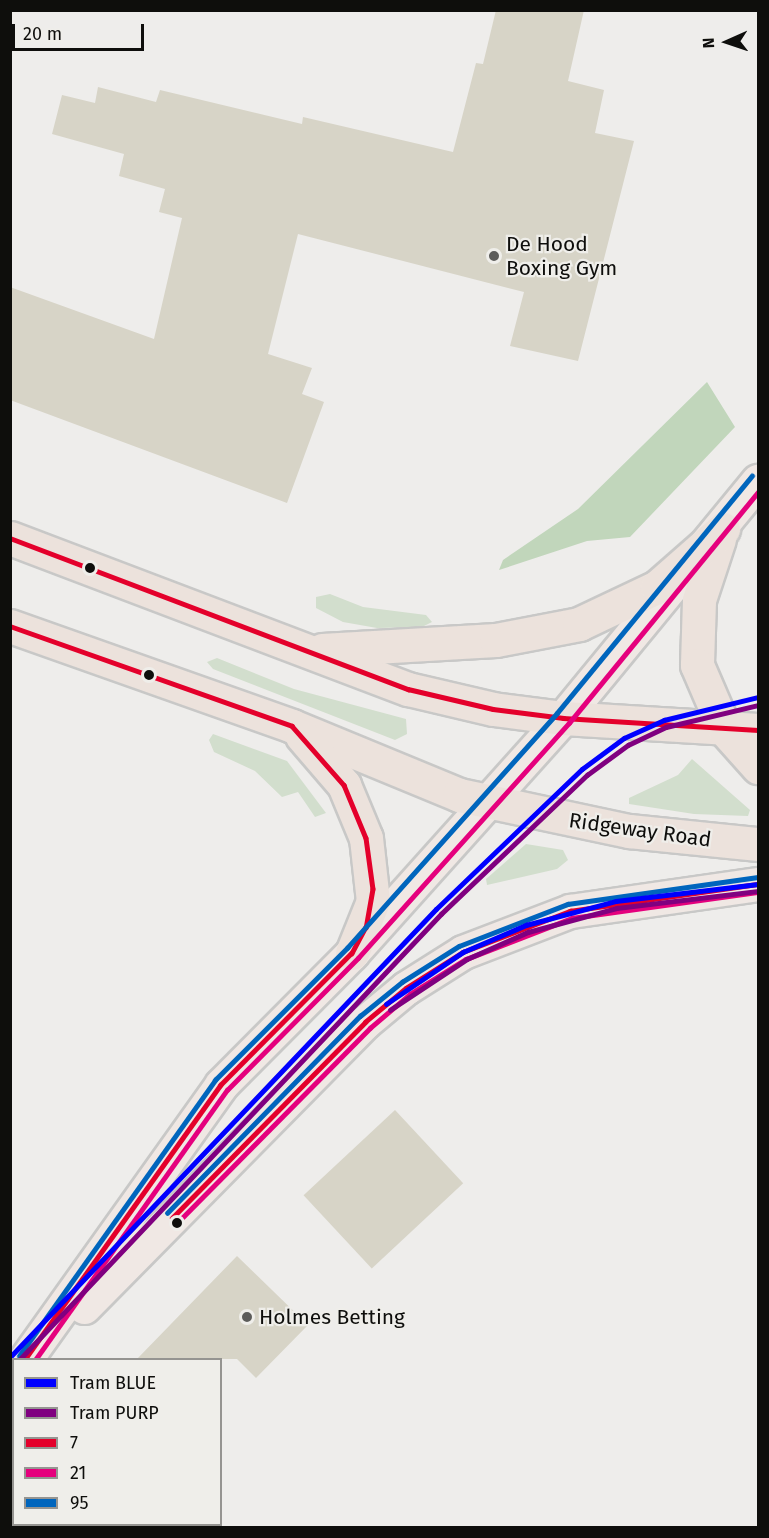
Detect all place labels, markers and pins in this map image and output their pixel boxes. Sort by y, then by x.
place label: De Hood Boxing Gym [506,231,617,281]
marker: De Hood Boxing Gym [487,249,501,263]
unlabelled marker [84,562,96,574]
unlabelled marker [143,669,155,681]
unlabelled marker [171,1217,183,1229]
place label: Holmes Betting [259,1304,405,1330]
marker: Holmes Betting [240,1310,254,1324]

